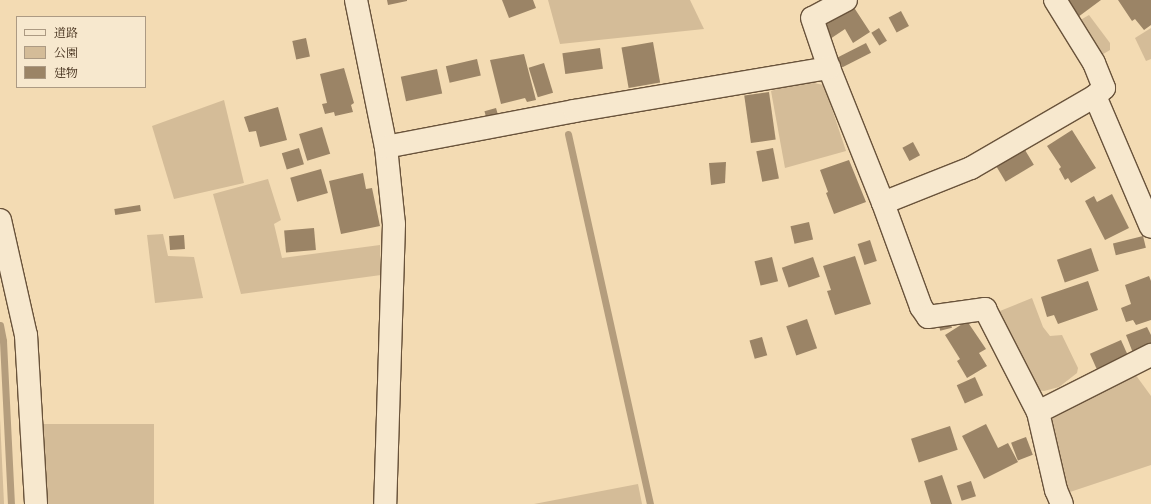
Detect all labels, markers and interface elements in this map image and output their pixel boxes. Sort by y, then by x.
legend [16,16,146,88]
text: 道路 [54,26,78,41]
text: 公園 [54,46,78,61]
text: 建物 [54,66,78,81]

